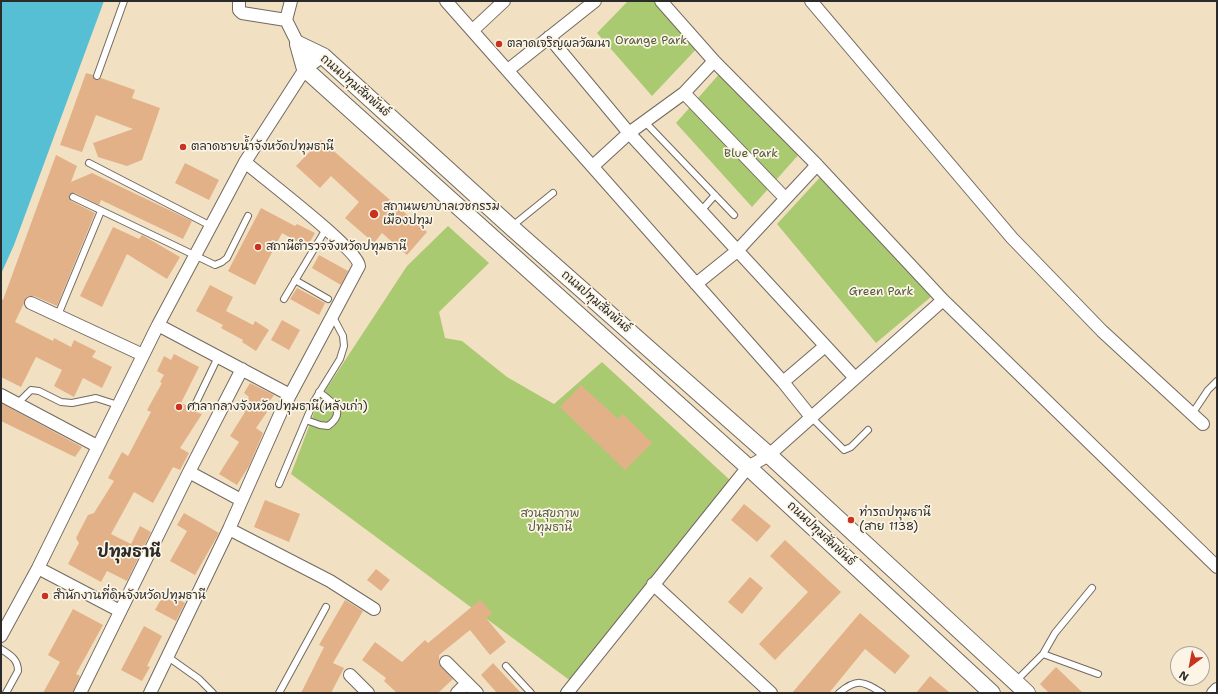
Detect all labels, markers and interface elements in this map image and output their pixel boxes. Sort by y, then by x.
park label: Orange Park [615,34,687,48]
place label: ตลาดเจริญผลวัฒนา [507,37,611,51]
marker: ตลาดเจริญผลวัฒนา [494,39,504,49]
street label: ถนนปทุมสัมพันธ์ [317,52,393,120]
place label: ตลาดชายน้ำจังหวัดปทุมธานี [191,140,334,154]
marker: ตลาดชายน้ำจังหวัดปทุมธานี [178,142,188,152]
park label: Blue Park [724,147,778,161]
place label: สถานพยาบาลเวชกรรม เมืองปทุม [383,200,500,228]
marker: สถานพยาบาลเวชกรรม เมืองปทุม [368,208,380,220]
place label: สถานีตำรวจจังหวัดปทุมธานี [266,240,407,254]
marker: สถานีตำรวจจังหวัดปทุมธานี [253,242,263,252]
street label: ถนนปทุมสัมพันธ์ [558,268,634,336]
park label: Green Park [849,285,913,299]
place label: ศาลากลางจังหวัดปทุมธานี(หลังเก่า) [187,400,368,414]
marker: ศาลากลางจังหวัดปทุมธานี(หลังเก่า) [174,402,184,412]
street label: ถนนปทุมสัมพันธ์ [784,499,858,569]
place label: ท่ารถปทุมธานี (สาย 1138) [859,506,931,534]
park label: สวนสุขภาพ ปทุมธานี [520,507,580,535]
marker: ท่ารถปทุมธานี (สาย 1138) [846,515,856,525]
district label: ปทุมธานี [97,543,161,563]
place label: สำนักงานที่ดินจังหวัดปทุมธานี [53,589,206,603]
marker: สำนักงานที่ดินจังหวัดปทุมธานี [40,591,50,601]
north arrow [1170,646,1210,686]
text: N [1176,667,1192,684]

